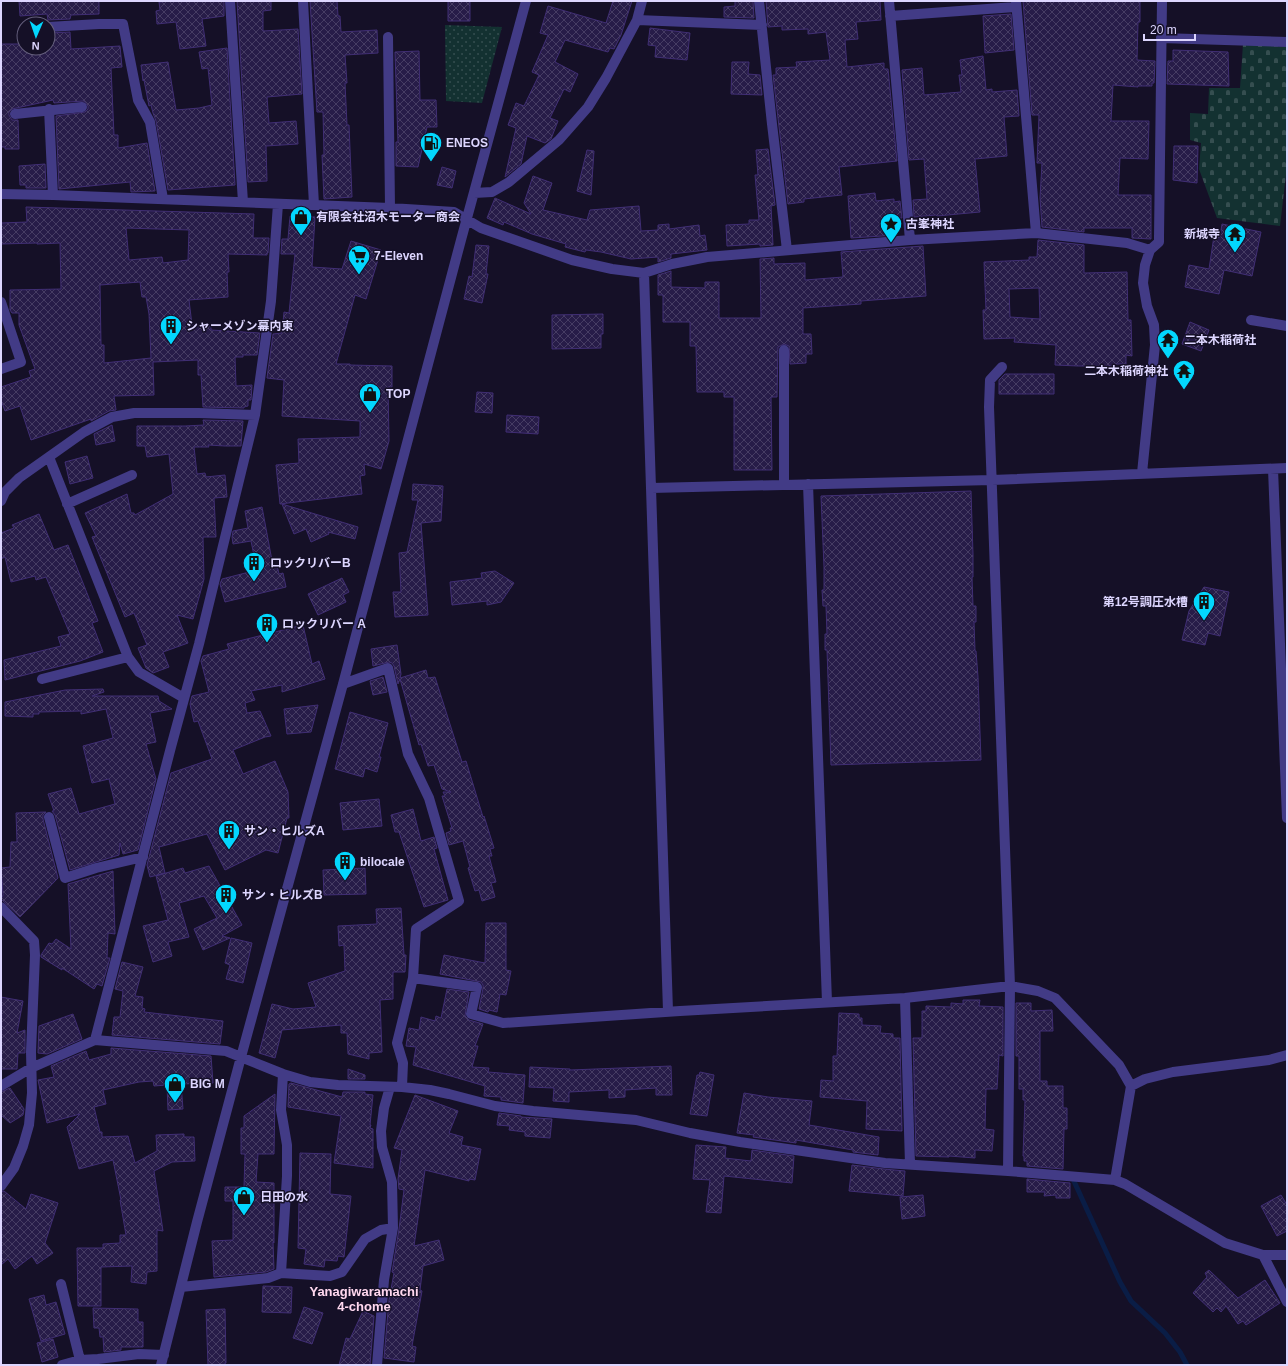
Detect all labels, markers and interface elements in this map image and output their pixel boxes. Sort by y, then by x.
north arrow [16,16,56,56]
scale bar [1144,16,1195,42]
text: 20 m [1150,23,1177,37]
text: N [31,40,40,52]
fuel station icon: ENEOS [418,130,444,163]
place label: ENEOS [446,136,488,150]
shop icon: 有限会社沼木モーター商会 [288,204,314,237]
place label: 有限会社沼木モーター商会 [316,210,460,224]
place icon: 古峯神社 [878,211,904,244]
place label: 古峯神社 [906,217,954,231]
temple icon: 新城寺 [1222,221,1248,254]
place label: 新城寺 [1184,227,1220,241]
supermarket icon: 7-Eleven [346,243,372,276]
place label: 7-Eleven [374,249,423,263]
building icon: シャーメゾン幕内東 [158,313,184,346]
place label: シャーメゾン幕内東 [186,319,294,333]
temple icon: 二本木稲荷社 [1155,327,1181,360]
place label: 二本木稲荷社 [1184,333,1256,347]
temple icon: 二本木稲荷神社 [1171,358,1197,391]
place label: 二本木稲荷神社 [1084,364,1168,378]
shop icon: TOP [357,381,383,414]
place label: TOP [386,387,410,401]
building icon: ロックリバーB [241,550,267,583]
place label: ロックリバーB [270,556,351,570]
building icon: 第12号調圧水槽 [1191,589,1217,622]
place label: 第12号調圧水槽 [1103,595,1188,609]
building icon: ロックリバー A [254,611,280,644]
place label: ロックリバー A [282,617,366,631]
building icon: サン・ヒルズA [216,818,242,851]
place label: サン・ヒルズA [244,824,325,838]
building icon: bilocale [332,849,358,882]
place label: bilocale [360,855,405,869]
building icon: サン・ヒルズB [213,882,239,915]
place label: サン・ヒルズB [242,888,323,902]
shop icon: BIG M [162,1071,188,1104]
place label: BIG M [190,1077,225,1091]
shop icon: 日田の水 [231,1184,257,1217]
place label: 日田の水 [260,1190,308,1204]
district label: Yanagiwaramachi 4-chome [309,1284,419,1314]

